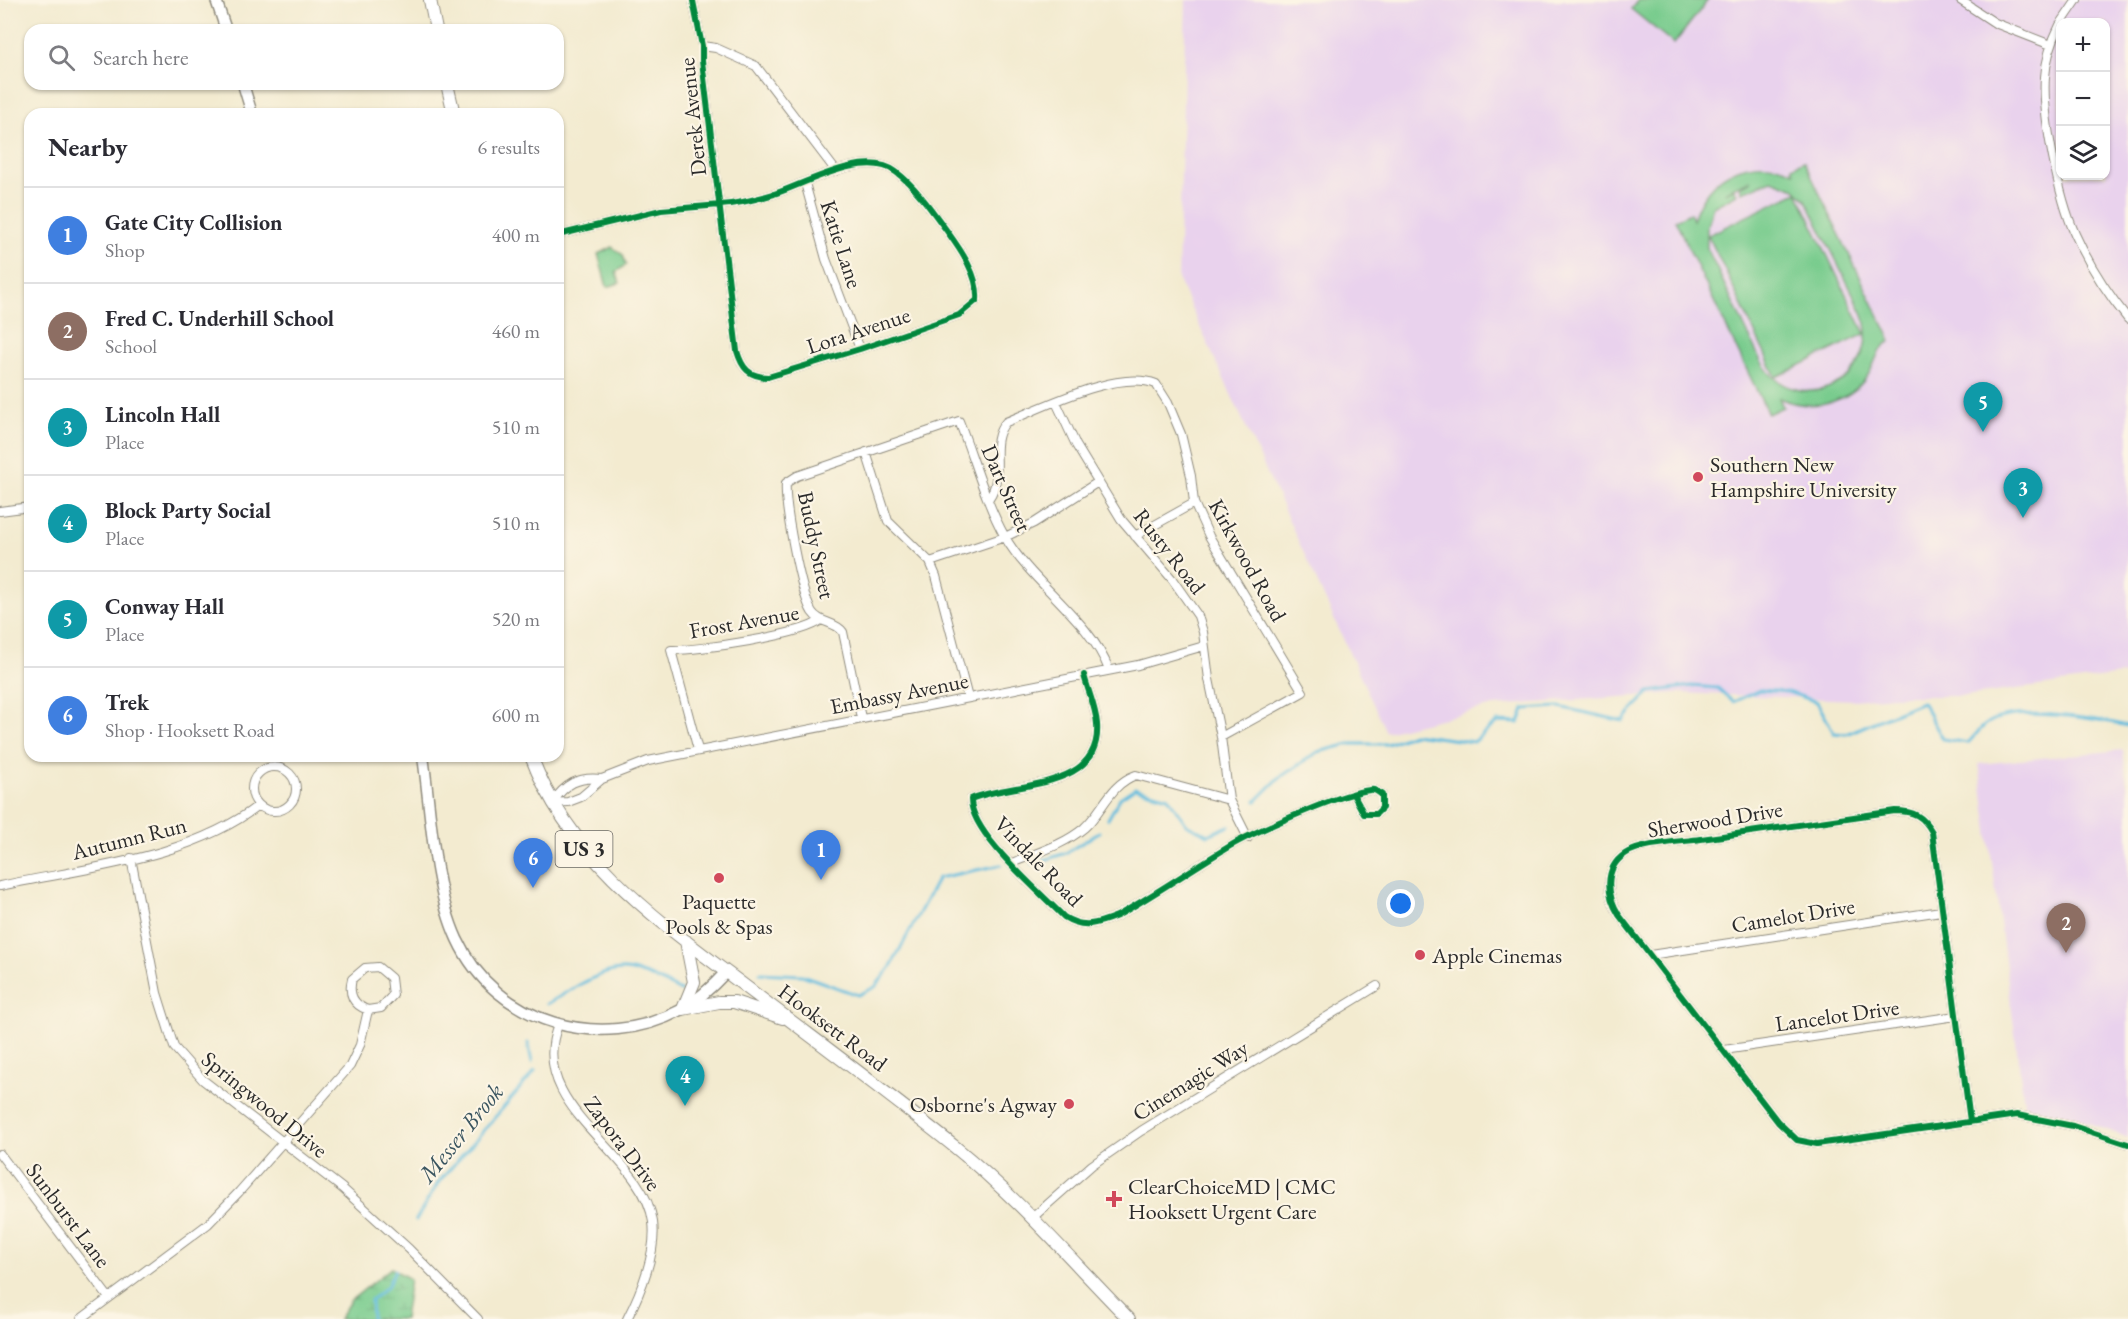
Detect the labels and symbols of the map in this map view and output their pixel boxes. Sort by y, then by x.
street label: Derek Avenue [672,56,713,178]
street label: Katie Lane [814,196,869,292]
street label: Lora Avenue [803,300,914,361]
pin: 5 [1964,382,2002,432]
street label: Dart Street [975,440,1039,536]
place label: Southern New Hampshire University [1710,450,1897,504]
pin: 3 [2004,468,2042,518]
marker: Southern New Hampshire University [1691,470,1705,484]
street label: Buddy Street [791,489,842,602]
street label: Kirkwood Road [1202,494,1294,627]
street label: Rusty Road [1127,502,1213,601]
street label: Frost Avenue [687,597,802,645]
street label: Embassy Avenue [827,666,971,721]
street label: Sherwood Drive [1645,794,1785,844]
street label: Autumn Run [68,810,190,867]
street label: Vindale Road [988,810,1090,914]
pin: 1 [802,830,840,880]
road number: US 3 [556,831,612,867]
pin: 6 [514,838,552,888]
marker: Paquette Pools & Spas [712,871,726,885]
place label: Paquette Pools & Spas [665,887,773,941]
your location [1386,889,1415,918]
street label: Camelot Drive [1729,891,1857,940]
pin: 2 [2046,904,2086,953]
place label: Apple Cinemas [1431,941,1562,970]
marker: Apple Cinemas [1413,948,1427,962]
street label: Hooksett Road [772,977,894,1078]
street label: Lancelot Drive [1773,992,1901,1039]
street label: Cinemagic Way [1127,1033,1254,1128]
street label: Springwood Drive [196,1045,334,1165]
pin: 4 [666,1056,704,1106]
water label: Messer Brook [410,1077,510,1190]
street label: Zapora Drive [577,1090,668,1197]
place label: Osborne's Agway [910,1090,1057,1119]
marker: Osborne's Agway [1062,1097,1076,1111]
street label: Sunburst Lane [20,1157,118,1274]
place label: ClearChoiceMD | CMC Hooksett Urgent Care [1128,1172,1336,1226]
marker: ClearChoiceMD | CMC Hooksett Urgent Care [1105,1190,1123,1208]

